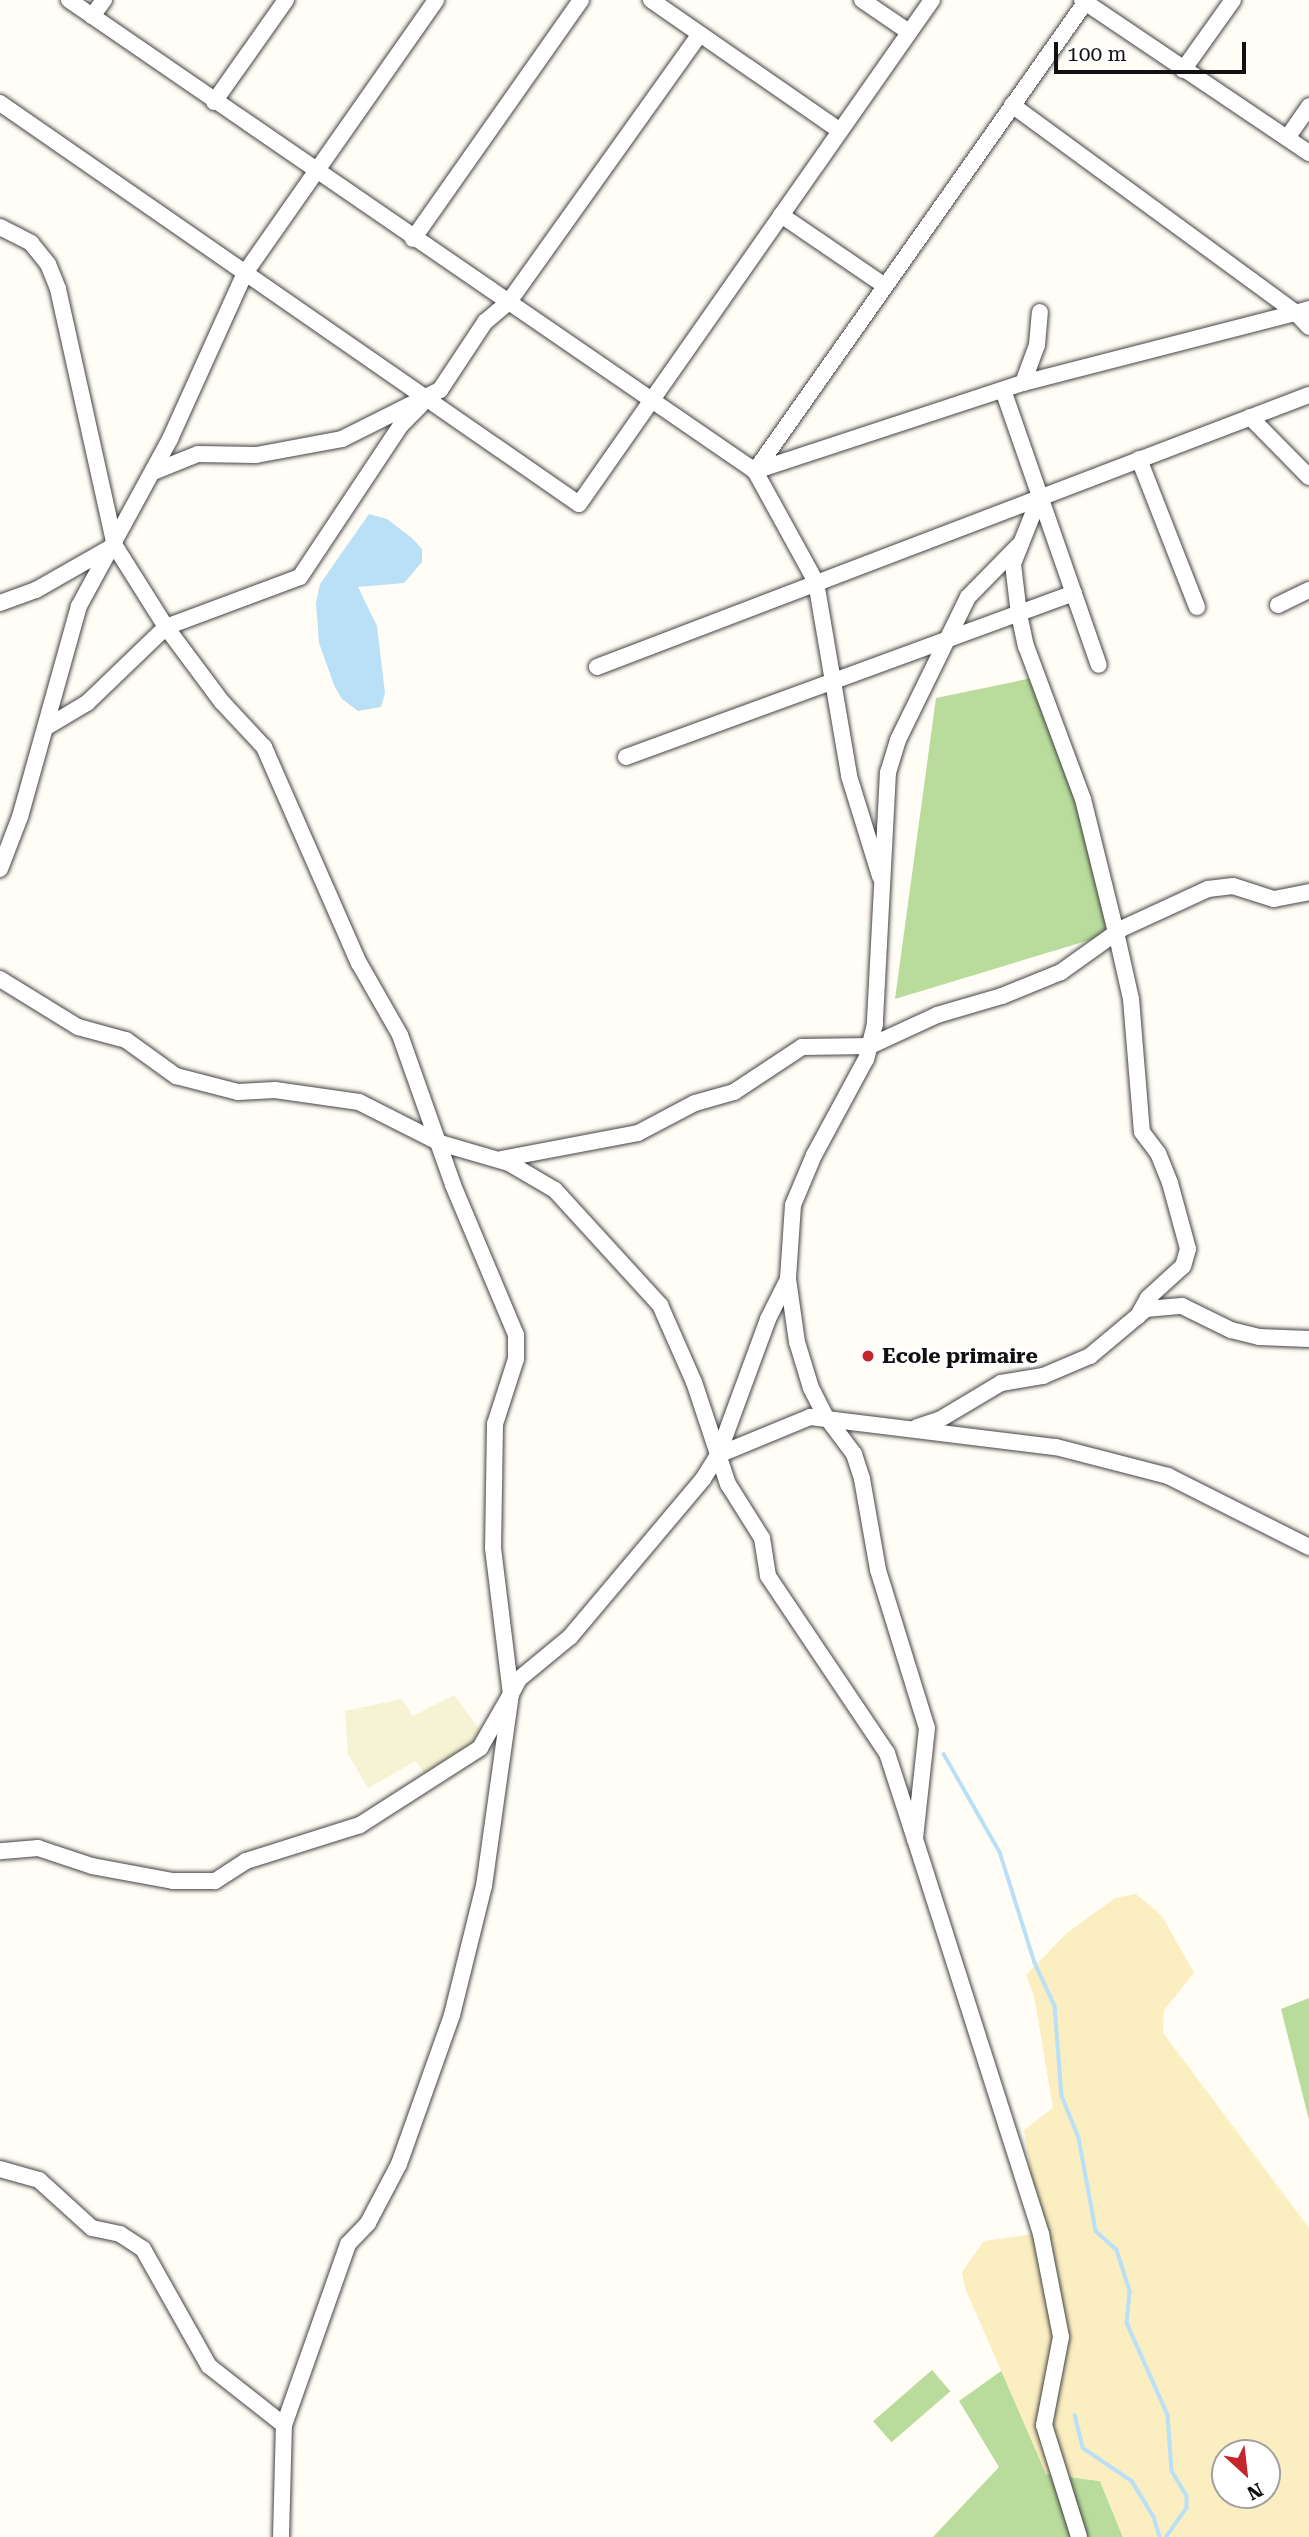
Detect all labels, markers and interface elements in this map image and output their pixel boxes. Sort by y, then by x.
scale bar [1057,28,1250,72]
text: 100 m [1067,42,1127,66]
place label: Ecole primaire [882,1343,1038,1369]
marker: Ecole primaire [860,1348,876,1364]
north arrow [1211,2439,1281,2509]
text: N [1243,2478,1267,2505]

